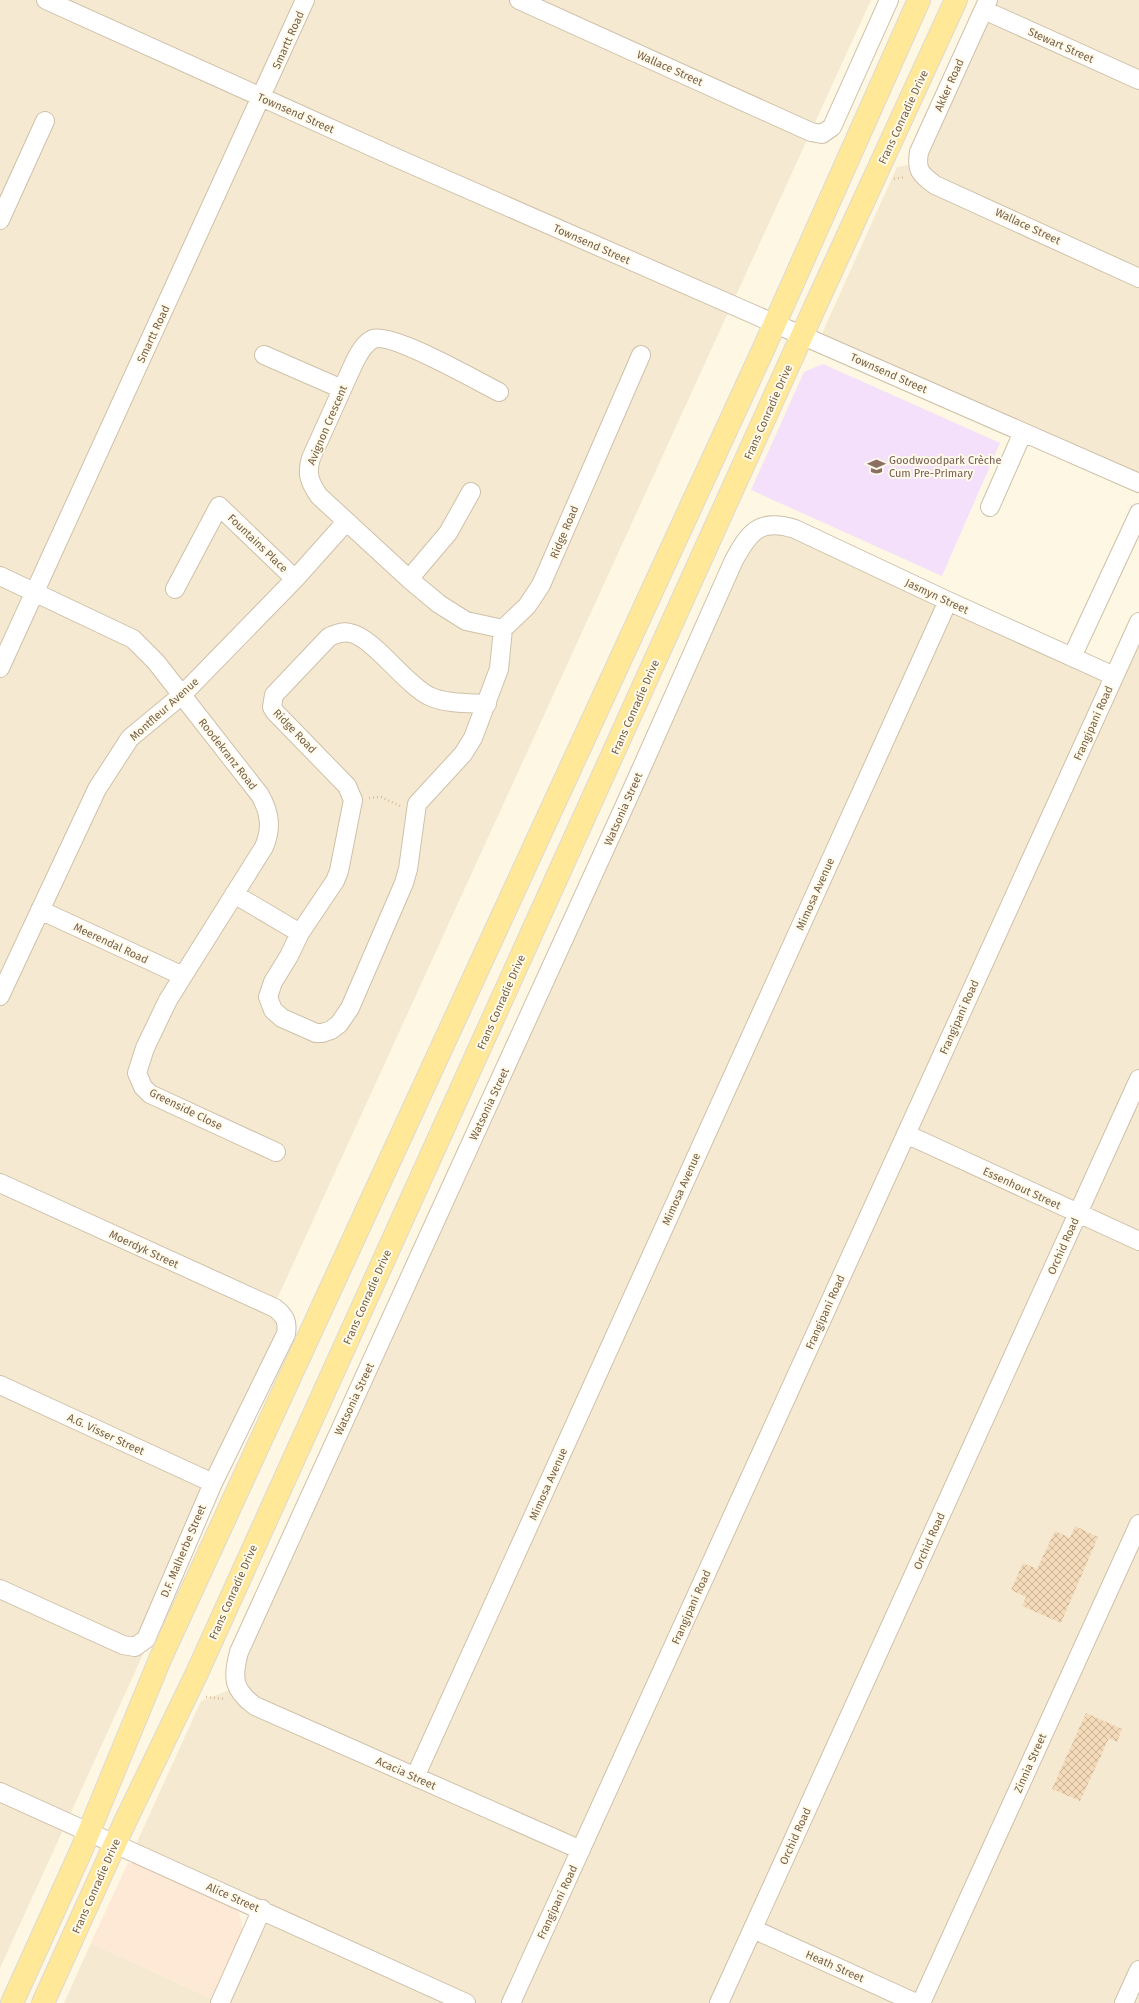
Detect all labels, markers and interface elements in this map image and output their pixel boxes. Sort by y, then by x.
street label: Smartt Road [270,9,307,71]
street label: Stewart Street [1026,25,1096,66]
street label: Wallace Street [635,48,705,89]
street label: Akker Road [932,57,967,113]
street label: Frans Conradie Drive [876,68,931,166]
street label: Townsend Street [255,91,336,136]
street label: Wallace Street [993,206,1063,247]
street label: Townsend Street [551,222,632,267]
street label: Smartt Road [134,303,172,365]
street label: Townsend Street [848,351,929,396]
street label: Frans Conradie Drive [742,363,795,462]
street label: Avignon Crescent [305,383,350,467]
place label: Goodwoodpark Crèche Cum Pre-Primary [889,454,1002,480]
school or university icon: Goodwoodpark Crèche Cum Pre-Primary [866,456,886,476]
street label: Ridge Road [548,504,581,561]
street label: Fountains Place [225,512,290,575]
street label: Jasmyn Street [903,576,971,617]
street label: Frans Conradie Drive [609,658,662,757]
street label: Montfleur Avenue [127,675,201,744]
street label: Frangipani Road [1071,684,1116,763]
street label: Ridge Road [270,707,319,756]
street label: Roodekranz Road [196,716,259,793]
street label: Watsonia Street [602,771,645,848]
street label: Mimosa Avenue [794,856,837,932]
street label: Meerendal Road [71,920,150,966]
street label: Frans Conradie Drive [475,953,528,1052]
street label: Frangipani Road [937,978,982,1057]
street label: Watsonia Street [467,1066,512,1143]
street label: Greenside Close [147,1086,224,1133]
street label: Mimosa Avenue [660,1151,703,1227]
street label: Essenhout Street [981,1165,1063,1212]
street label: Orchid Road [1045,1216,1082,1277]
street label: Moerdyk Street [107,1228,181,1271]
street label: Frans Conradie Drive [341,1248,394,1347]
street label: Frangipani Road [803,1273,848,1352]
street label: Watsonia Street [332,1361,377,1438]
street label: A.G. Visser Street [65,1411,146,1458]
street label: Mimosa Avenue [527,1446,570,1522]
street label: D.F. Malherbe Street [158,1503,209,1599]
street label: Orchid Road [911,1511,948,1572]
street label: Frans Conradie Drive [207,1543,260,1642]
street label: Frangipani Road [669,1568,714,1647]
street label: Zinnia Street [1012,1731,1049,1795]
street label: Acacia Street [374,1754,438,1793]
street label: Orchid Road [777,1806,814,1867]
street label: Frans Conradie Drive [70,1837,123,1936]
street label: Frangipani Road [535,1863,580,1941]
street label: Alice Street [204,1880,261,1915]
street label: Heath Street [804,1948,866,1985]

